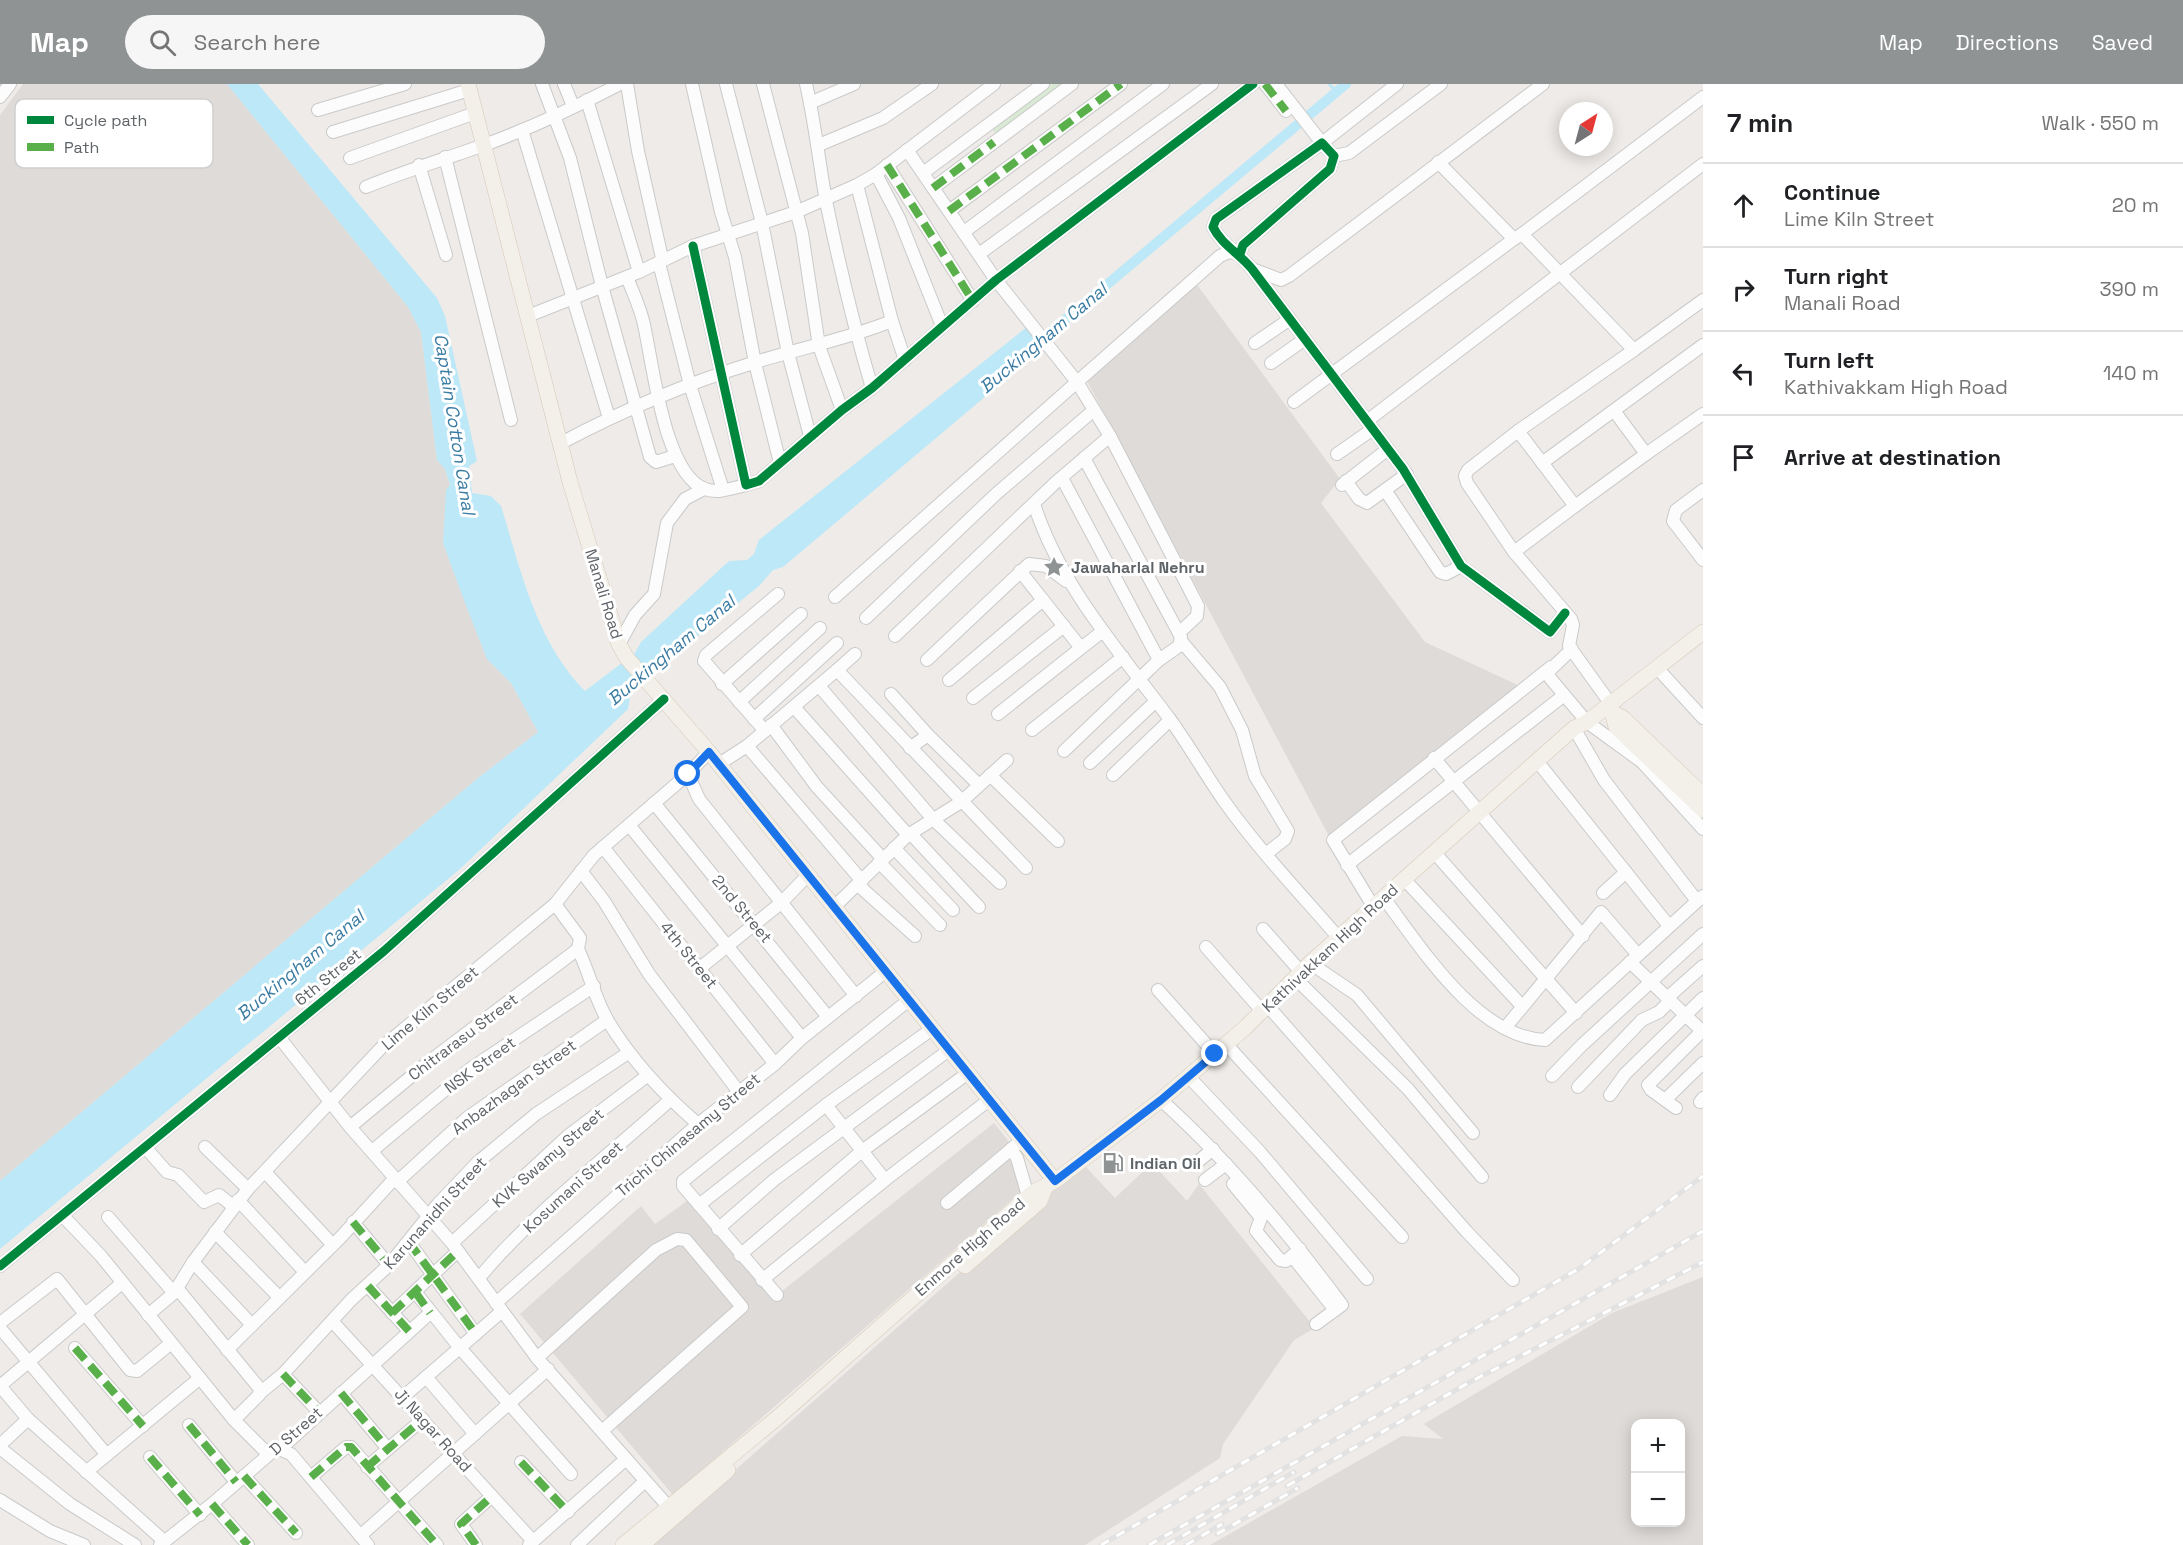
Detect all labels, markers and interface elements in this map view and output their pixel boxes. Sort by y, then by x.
search box [125,15,545,69]
text: Map [30,24,89,60]
icon: search [146,26,179,59]
text: Search here [194,28,321,56]
text: Map [1879,29,1923,56]
text: Directions [1956,29,2059,56]
text: Saved [2092,29,2153,56]
legend [15,99,213,168]
north arrow [1559,102,1613,156]
text: 7 min [1727,106,1793,140]
text: Cycle path [64,110,147,131]
text: Walk · 550 m [2041,110,2159,136]
text: Path [64,137,99,158]
text: Continue [1784,178,1880,206]
icon: ahead [1727,189,1760,222]
text: 20 m [2112,192,2159,218]
text: Lime Kiln Street [1784,206,1935,232]
text: Turn right [1784,262,1889,290]
icon: right [1727,273,1760,306]
water label: Buckingham Canal [974,276,1113,398]
text: 390 m [2100,276,2159,302]
text: Manali Road [1784,290,1901,316]
water label: Captain Cotton Canal [429,332,481,519]
text: Turn left [1784,346,1874,374]
icon: left [1727,357,1760,390]
text: 140 m [2103,360,2159,386]
text: Kathivakkam High Road [1784,374,2008,400]
icon: arrive [1727,441,1760,474]
text: Arrive at destination [1784,443,2001,471]
street label: Manali Road [580,546,628,642]
place icon: Jawaharlal Nehru [1042,555,1066,579]
place label: Jawaharlal Nehru [1071,557,1205,578]
water label: Buckingham Canal [602,588,741,710]
route start [674,760,700,786]
street label: 2nd Street [707,871,777,947]
street label: Kathivakkam High Road [1257,879,1403,1017]
water label: Buckingham Canal [231,903,370,1025]
street label: 4th Street [656,917,722,993]
street label: 6th Street [290,944,366,1010]
street label: Lime Kiln Street [377,961,483,1055]
street label: Chitrarasu Street [404,989,522,1085]
street label: NSK Street [440,1032,520,1098]
street label: Anbazhagan Street [448,1035,580,1139]
route end [1201,1040,1227,1066]
street label: Trichi Chinasamy Street [611,1068,765,1202]
street label: KVK Swamy Street [488,1104,608,1212]
street label: Kosumani Street [519,1137,627,1237]
fuel station icon: Indian Oil [1101,1151,1125,1175]
street label: Karunanidhi Street [379,1152,491,1274]
place label: Indian Oil [1130,1153,1201,1174]
street label: Enmore High Road [910,1193,1030,1301]
street label: Jj Nagar Road [390,1384,476,1476]
street label: D Street [265,1402,327,1460]
map controls [1631,1419,1685,1527]
button: + [1631,1419,1685,1473]
button: − [1631,1473,1685,1527]

